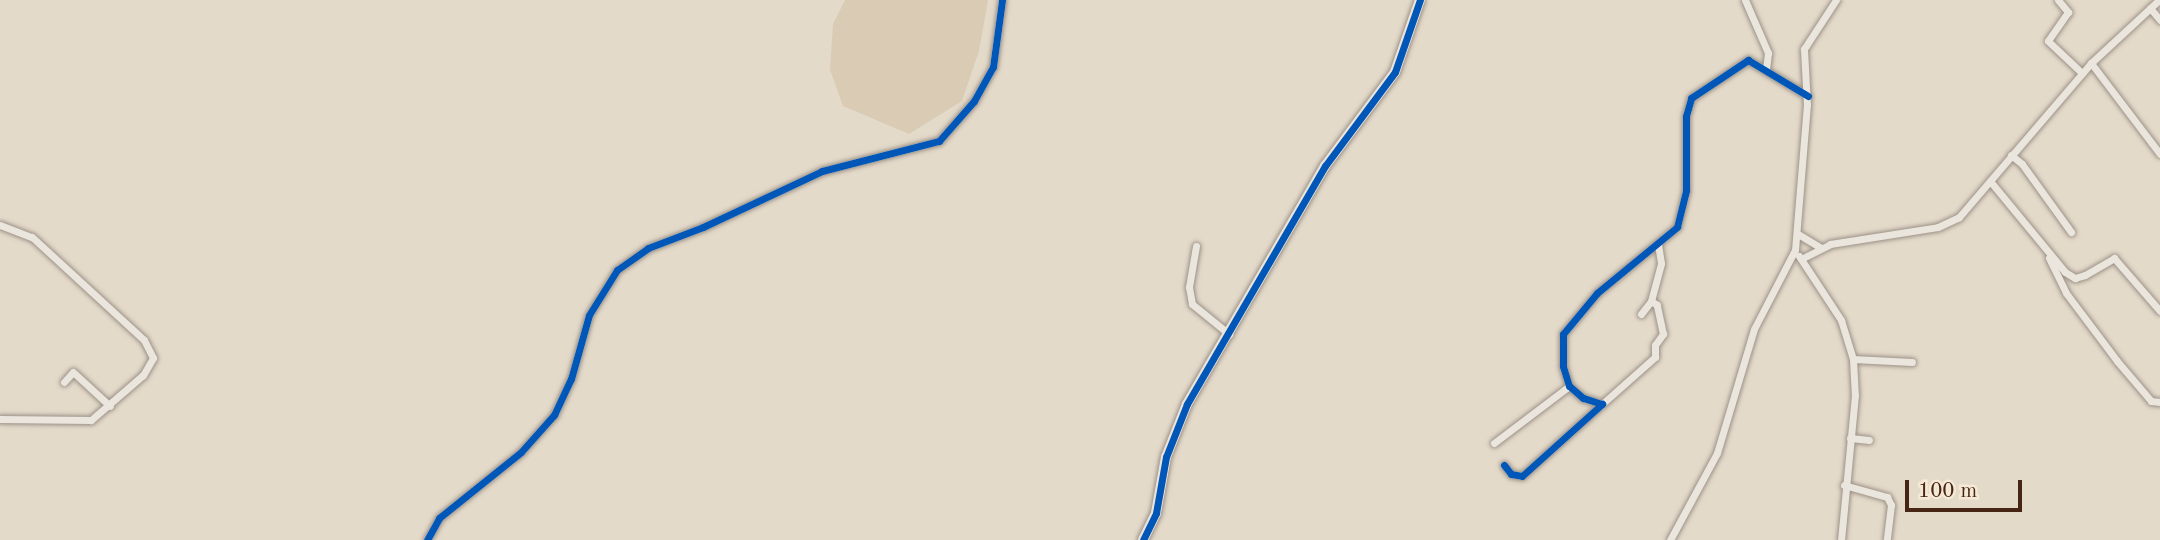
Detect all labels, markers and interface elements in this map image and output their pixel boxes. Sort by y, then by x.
scale bar [1908,466,2025,510]
text: 100 m [1918,481,1977,502]

